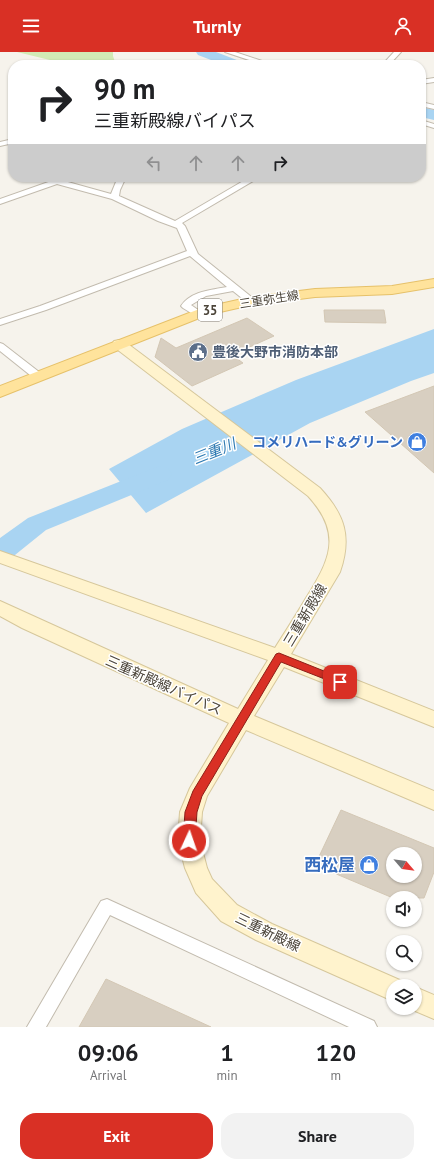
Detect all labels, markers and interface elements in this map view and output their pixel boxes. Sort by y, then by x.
icon: menu [20,15,42,37]
text: Turnly [193,15,241,38]
icon: person [392,15,414,37]
text: 90 m [94,70,155,107]
icon: right [28,76,80,128]
text: 三重新殿線バイパス [94,109,256,132]
icon: left [143,152,165,174]
icon: ahead [185,152,207,174]
icon: ahead [227,152,249,174]
icon: right [269,152,291,174]
street label: 三重弥生線 [238,287,300,311]
road number: 35 [198,299,222,321]
public building icon: 豊後大野市消防本部 [187,341,209,363]
place label: 豊後大野市消防本部 [212,343,338,361]
shop icon: コメリハード&グリーン [406,431,428,453]
water label: 三重川 [190,433,240,468]
place label: コメリハード&グリーン [252,433,403,451]
street label: 三重新殿線 [279,580,331,650]
street label: 三重新殿線バイパス [103,651,225,719]
pin [323,665,357,699]
icon: arrive [329,671,351,693]
position arrow [168,820,210,862]
north arrow [386,847,422,883]
map controls [386,847,422,1015]
place label: 西松屋 [304,854,355,876]
shop icon: 西松屋 [358,854,380,876]
button: sound [386,891,422,927]
street label: 三重新殿線 [233,909,303,955]
button: search [386,935,422,971]
button: layers [386,979,422,1015]
text: 09:06 [78,1037,139,1068]
text: 1 [220,1037,234,1068]
text: 120 [315,1037,356,1068]
text: Arrival [90,1067,126,1084]
text: min [216,1067,238,1084]
text: m [331,1067,341,1084]
button: Exit [20,1113,213,1159]
button: Share [221,1113,414,1159]

